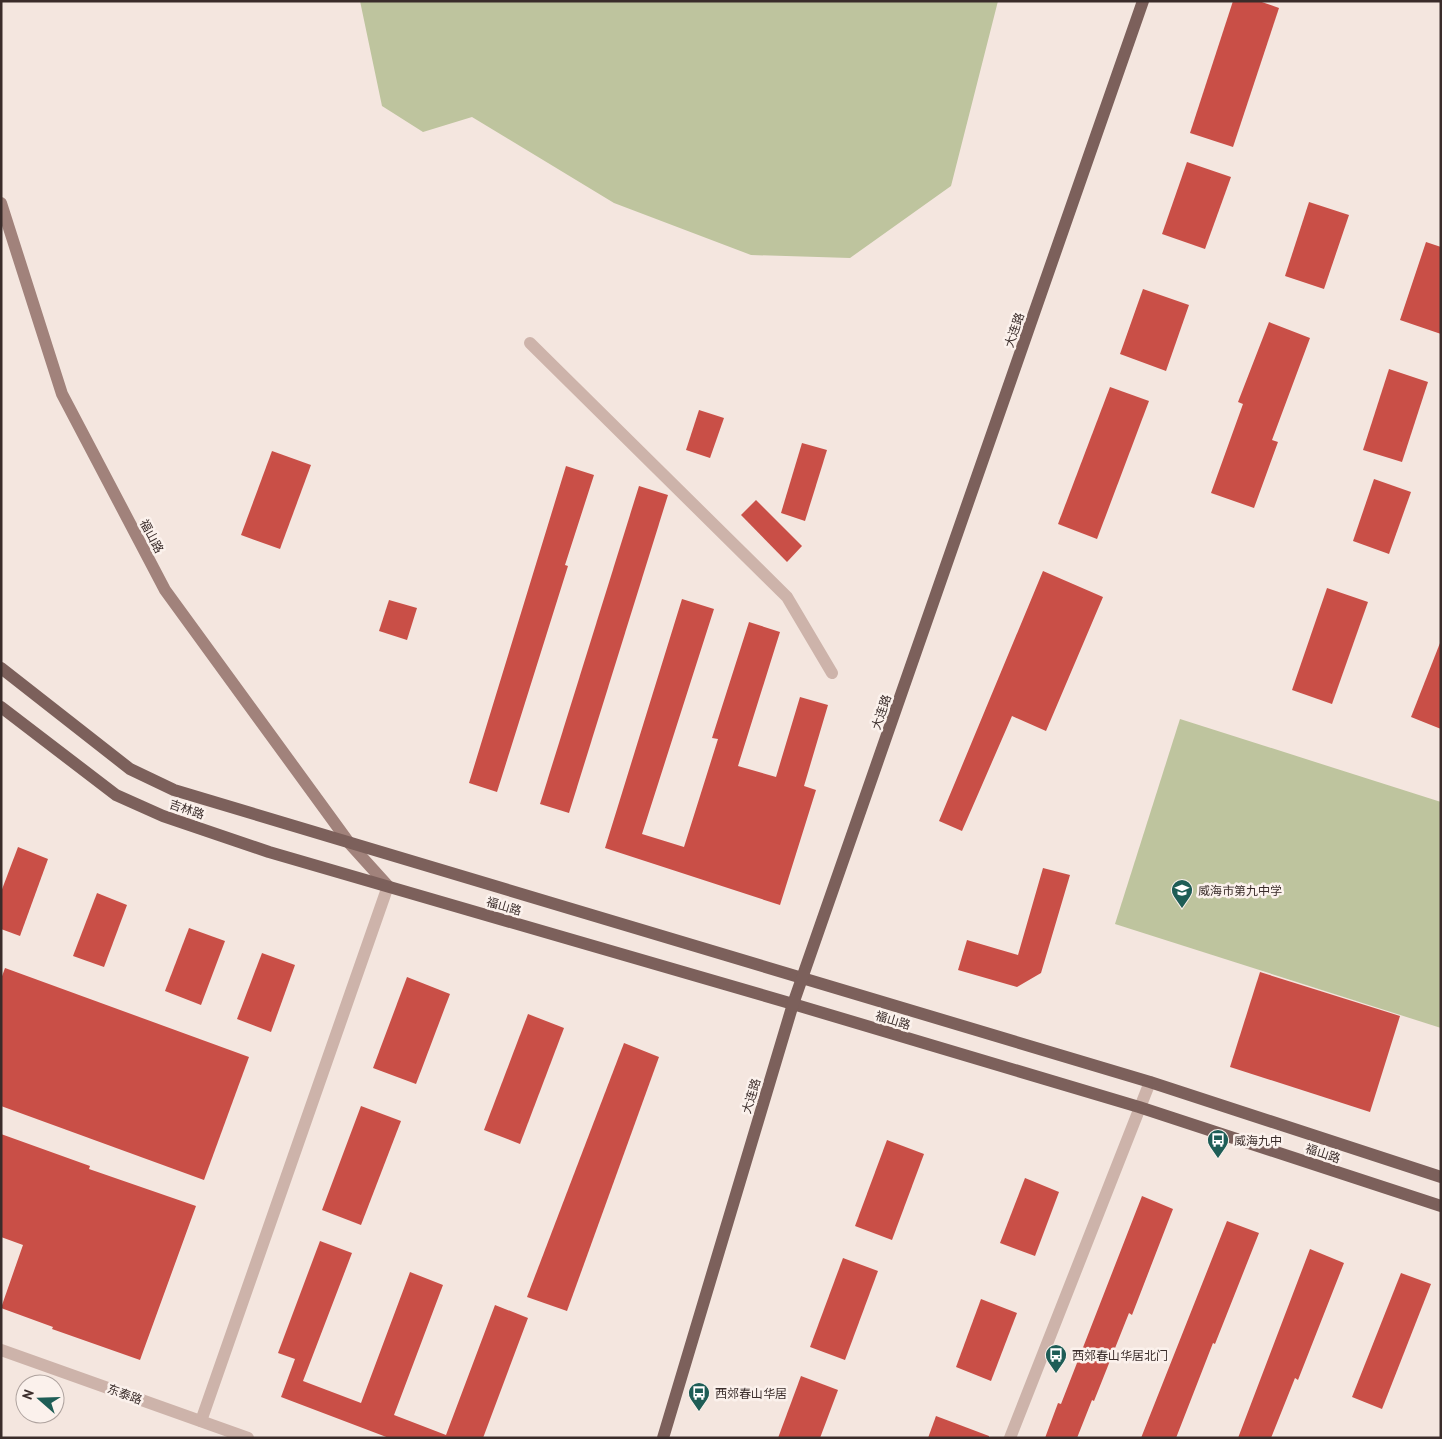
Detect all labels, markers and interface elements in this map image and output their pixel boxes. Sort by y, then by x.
street label: 大连路 [1001,311,1027,349]
street label: 福山路 [137,517,167,555]
street label: 大连路 [868,693,894,731]
street label: 吉林路 [168,796,206,822]
school or university icon: 威海市第九中学 [1170,878,1194,909]
place label: 威海市第九中学 [1198,883,1282,898]
street label: 福山路 [485,894,523,918]
street label: 福山路 [874,1008,912,1032]
street label: 大连路 [739,1077,763,1115]
bus stop icon: 威海九中 [1206,1128,1230,1159]
place label: 威海九中 [1234,1133,1282,1148]
street label: 福山路 [1304,1140,1342,1166]
bus stop icon: 西郊春山华居北门 [1044,1343,1068,1374]
place label: 西郊春山华居北门 [1072,1348,1168,1363]
north arrow [15,1374,65,1424]
street label: 东泰路 [106,1381,144,1407]
bus stop icon: 西郊春山华居 [687,1381,711,1412]
place label: 西郊春山华居 [715,1386,787,1401]
text: N [18,1387,38,1402]

